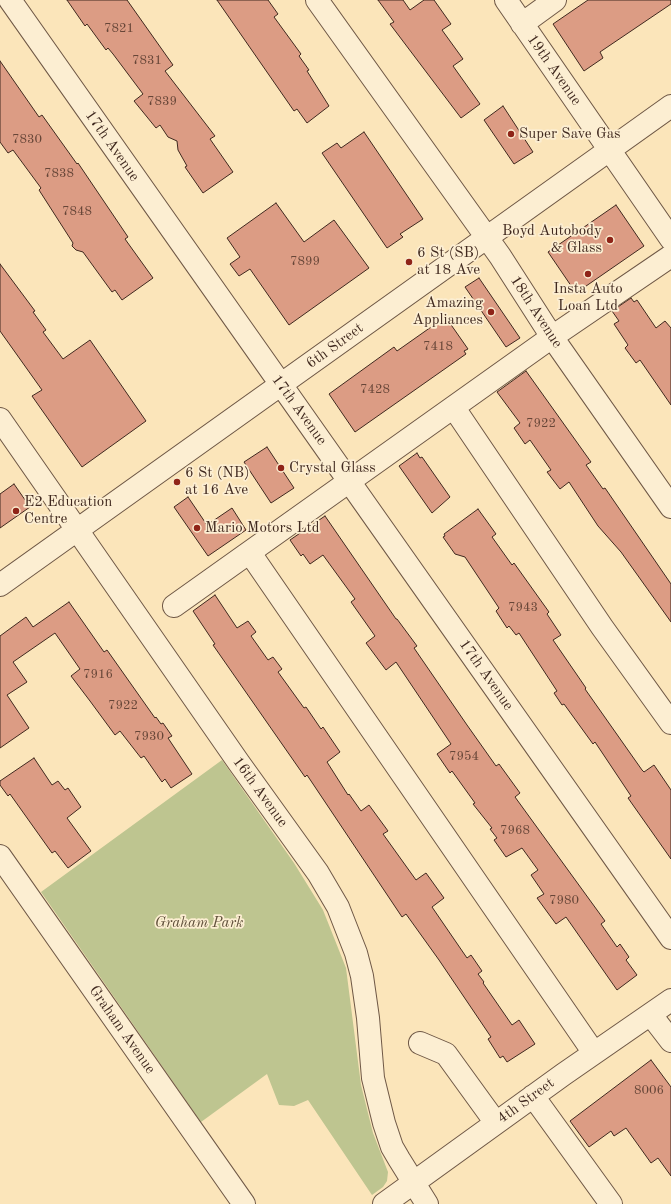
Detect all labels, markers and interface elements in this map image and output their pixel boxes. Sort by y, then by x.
house number: 7821 [104,21,134,37]
street label: 19th Avenue [523,31,585,109]
house number: 7831 [132,53,162,69]
house number: 7839 [147,94,177,110]
street label: 17th Avenue [81,107,143,185]
place label: Super Save Gas [519,125,621,143]
marker: Super Save Gas [506,129,516,139]
house number: 7830 [12,132,42,148]
house number: 7838 [44,166,74,182]
house number: 7848 [62,204,92,220]
place label: Boyd Autobody & Glass [502,222,602,257]
marker: Boyd Autobody & Glass [605,235,615,245]
place label: 6 St (SB) at 18 Ave [417,244,480,279]
house number: 7899 [290,254,320,270]
marker: 6 St (SB) at 18 Ave [404,257,414,267]
marker: Insta Auto Loan Ltd [583,269,593,279]
street label: 18th Avenue [506,272,566,352]
place label: Insta Auto Loan Ltd [553,280,623,315]
place label: Amazing Appliances [412,294,483,329]
marker: Amazing Appliances [486,307,496,317]
street label: 6th Street [303,319,367,373]
house number: 7418 [423,339,453,355]
street label: 17th Avenue [267,371,331,449]
house number: 7428 [360,382,390,398]
house number: 7922 [526,416,556,432]
place label: Crystal Glass [289,459,376,477]
marker: Crystal Glass [276,463,286,473]
place label: 6 St (NB) at 16 Ave [185,464,250,499]
marker: 6 St (NB) at 16 Ave [172,477,182,487]
place label: E2 Education Centre [24,493,112,528]
marker: E2 Education Centre [11,506,21,516]
place label: Mario Motors Ltd [205,519,320,537]
marker: Mario Motors Ltd [192,523,202,533]
house number: 7943 [508,600,538,616]
street label: 17th Avenue [455,636,517,714]
house number: 7916 [83,667,113,683]
house number: 7922 [108,698,138,714]
house number: 7930 [134,729,164,745]
house number: 7954 [449,749,479,765]
street label: 16th Avenue [228,753,292,831]
house number: 7968 [500,823,530,839]
house number: 7980 [549,893,579,909]
park label: Graham Park [155,914,243,932]
street label: Graham Avenue [85,982,159,1078]
street label: 4th Street [494,1074,558,1128]
house number: 8006 [634,1083,664,1099]

